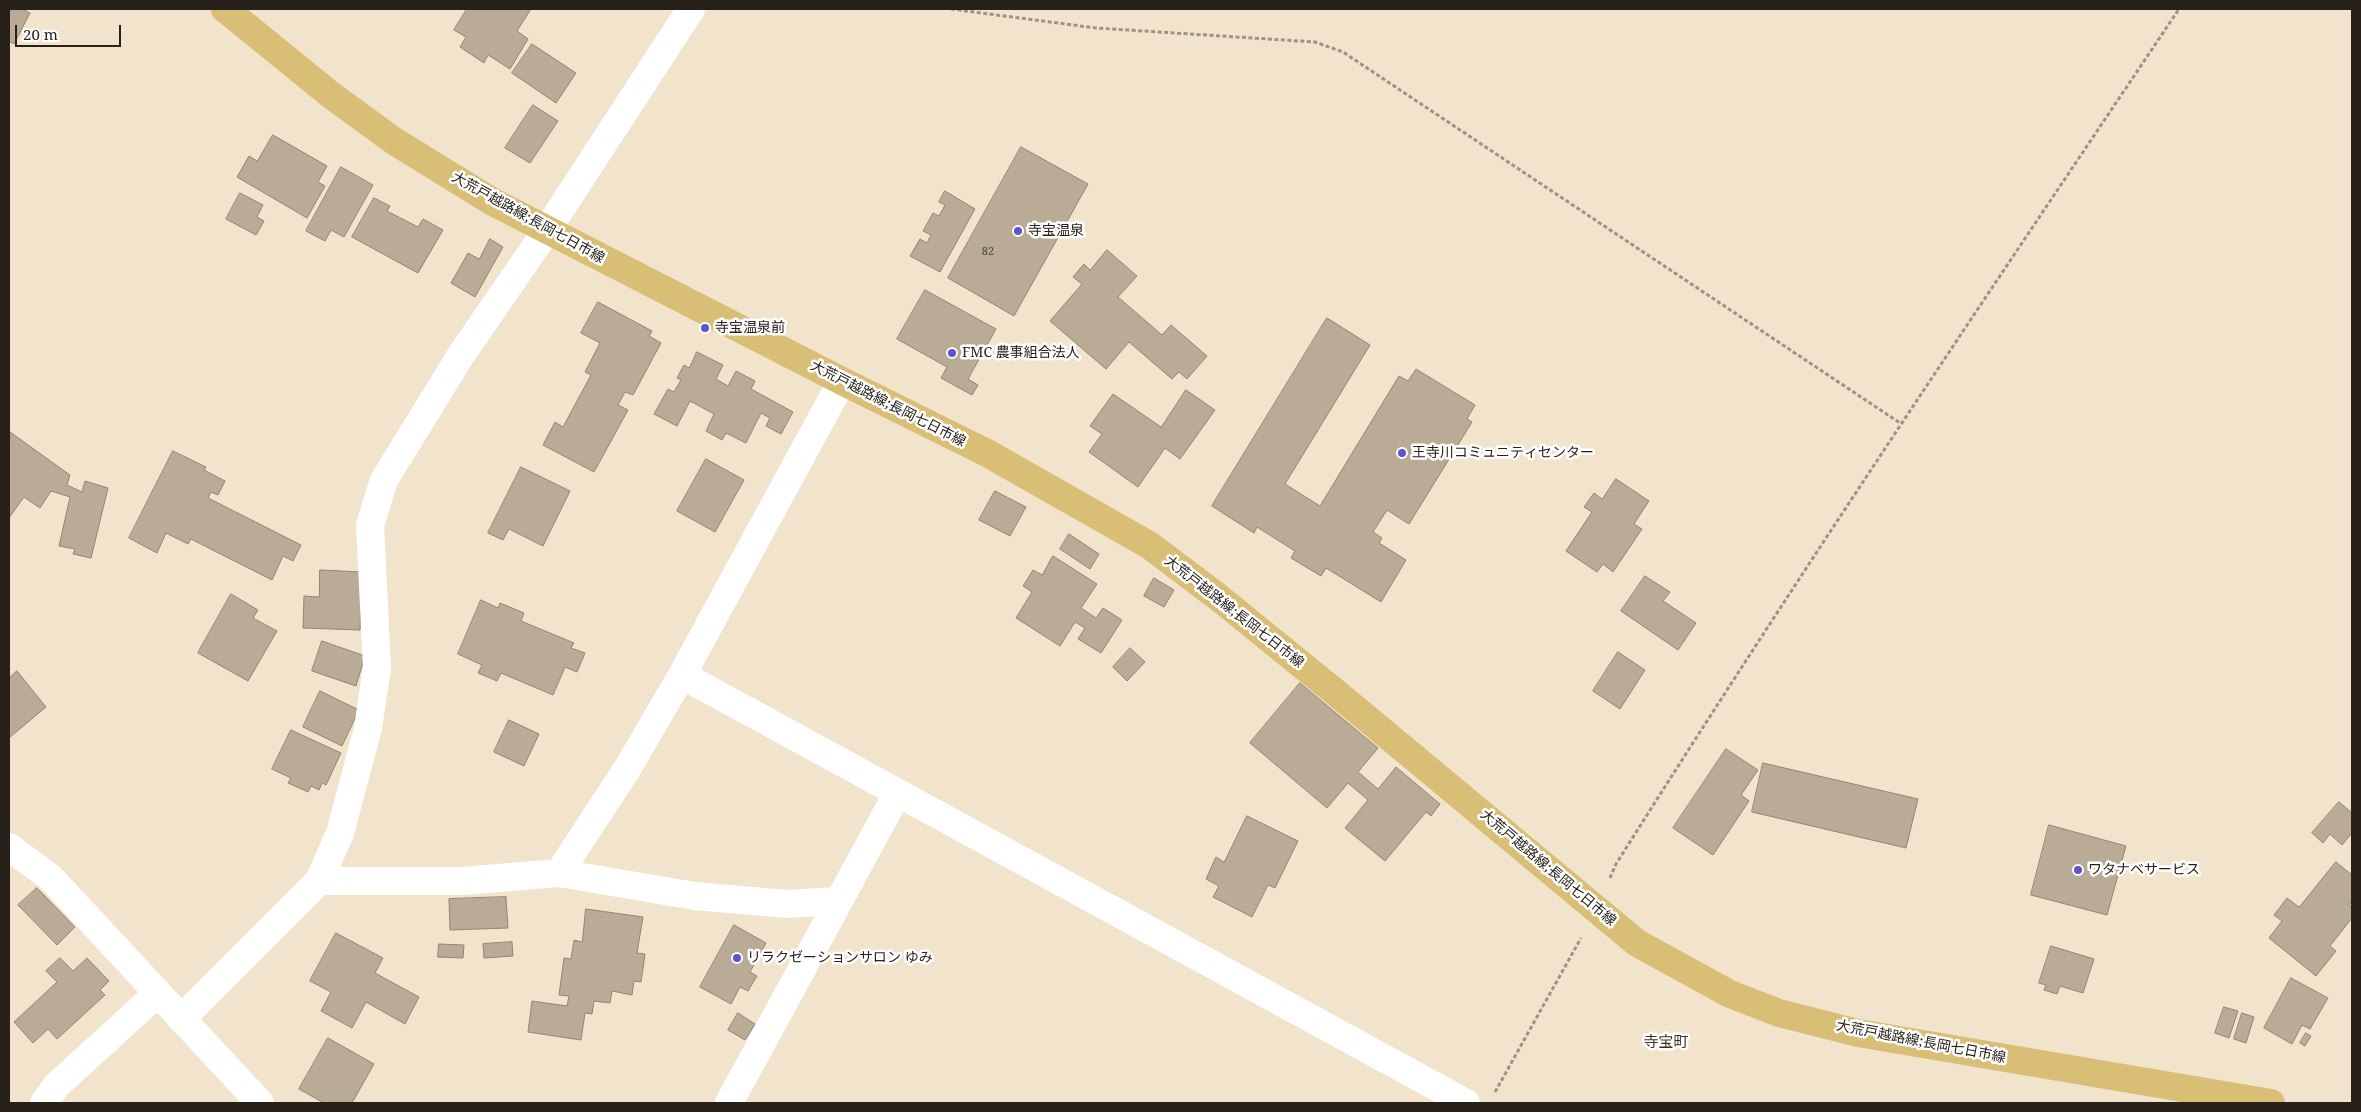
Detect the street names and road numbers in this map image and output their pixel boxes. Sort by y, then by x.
street label: 大荒戸越路線;長岡七日市線 [449,169,607,267]
street label: 大荒戸越路線;長岡七日市線 [808,357,968,451]
street label: 大荒戸越路線;長岡七日市線 [1161,552,1307,672]
street label: 大荒戸越路線;長岡七日市線 [1477,806,1619,930]
street label: 大荒戸越路線;長岡七日市線 [1835,1017,2007,1067]

